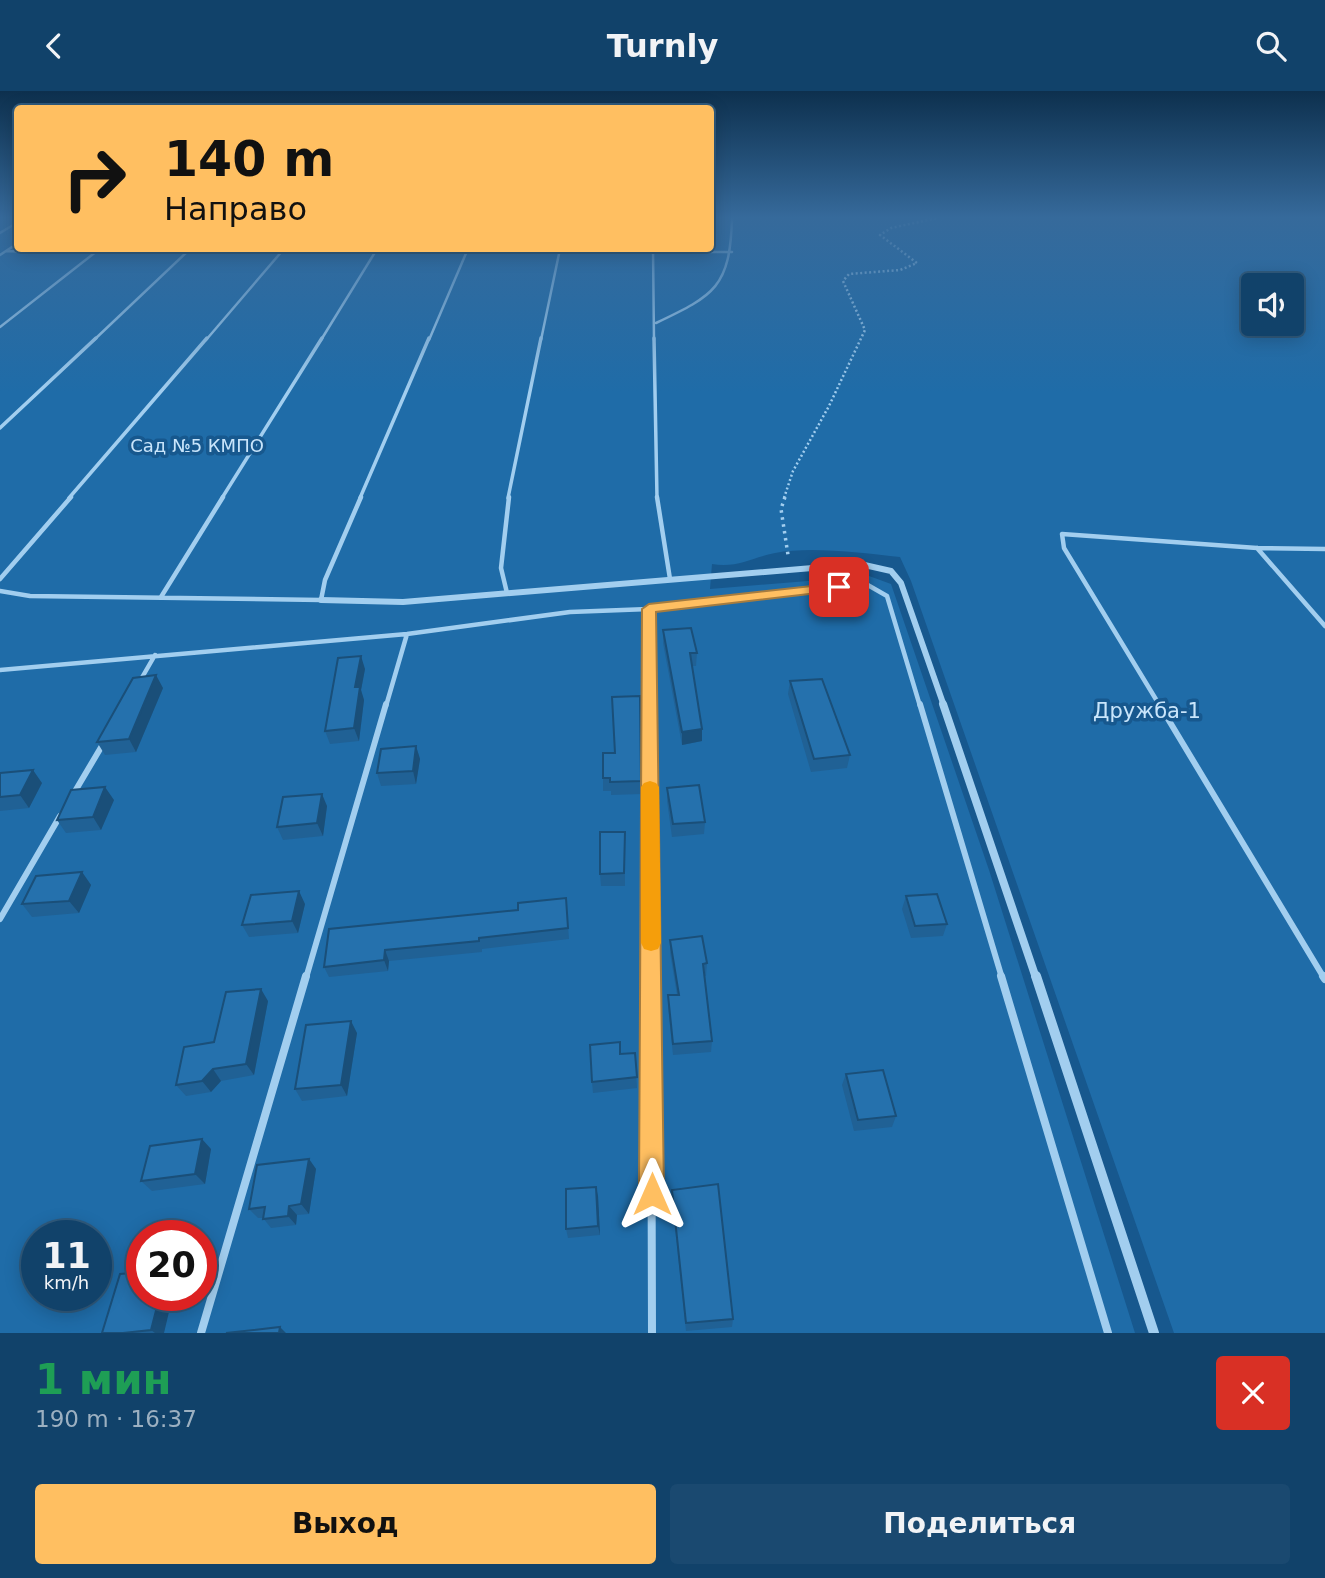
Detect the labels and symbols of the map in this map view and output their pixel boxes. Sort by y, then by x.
park label: Сад №5 КМПО [130,435,264,456]
pin [809,557,869,617]
park label: Дружба-1 [1093,699,1201,723]
position arrow [615,1157,689,1231]
speed limit sign: 20 [126,1220,217,1311]

